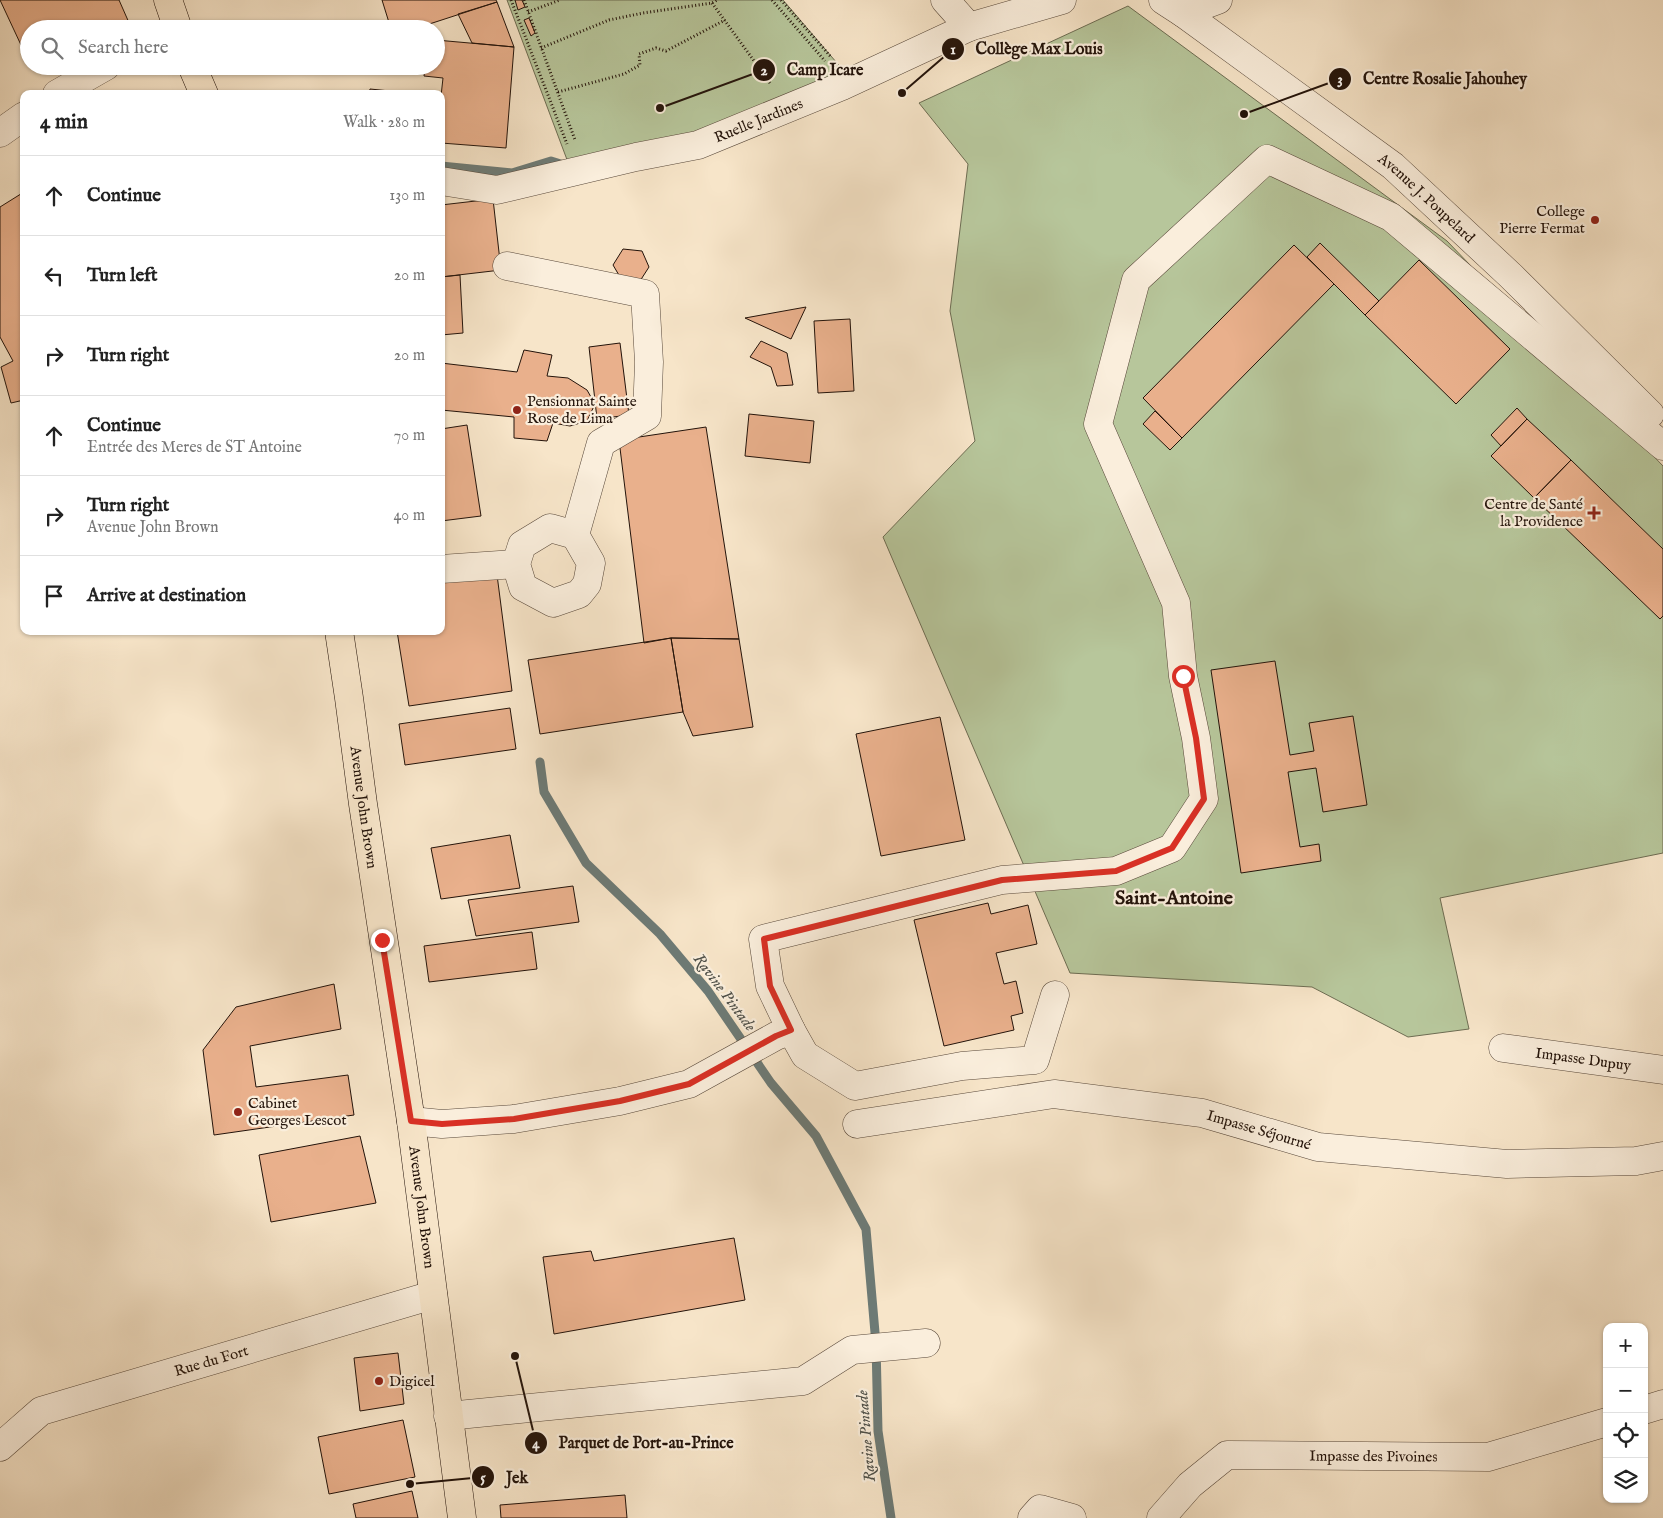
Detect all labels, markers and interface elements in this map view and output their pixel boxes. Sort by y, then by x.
search box [20,20,445,75]
callout: Collège Max Louis [940,33,1112,64]
icon: search [38,34,66,62]
text: Search here [78,36,169,60]
text: 1 [950,40,956,59]
text: Collège Max Louis [975,40,1103,60]
callout: Camp Icare [752,54,874,85]
text: 2 [760,61,768,80]
text: Camp Icare [787,61,864,81]
callout: Centre Rosalie Jahouhey [1328,63,1537,94]
text: 3 [1337,70,1343,89]
text: Centre Rosalie Jahouhey [1363,70,1528,90]
street label: Ruelle Jardines [711,94,806,147]
text: 4 min [40,109,88,136]
text: Walk · 280 m [343,113,425,133]
street label: Avenue J. Poupelard [1374,148,1480,248]
icon: ahead [40,182,68,210]
text: Continue [87,184,161,208]
text: 130 m [389,186,425,206]
place label: College Pierre Fermat [1499,202,1585,238]
marker: College Pierre Fermat [1589,214,1601,226]
icon: left [40,262,68,290]
text: Turn left [87,264,158,288]
text: 20 m [394,266,425,286]
icon: right [40,342,68,370]
text: Turn right [87,344,169,368]
text: 20 m [394,346,425,366]
place label: Pensionnat Sainte Rose de Lima [527,392,637,428]
marker: Pensionnat Sainte Rose de Lima [511,404,523,416]
text: Continue [87,414,161,438]
icon: ahead [40,422,68,450]
text: 70 m [394,426,425,446]
text: Entrée des Meres de ST Antoine [87,438,302,458]
text: Turn right [87,494,169,518]
place label: Centre de Santé la Providence [1484,495,1583,531]
icon: right [40,502,68,530]
text: 40 m [393,506,425,526]
marker: Centre de Santé la Providence [1587,506,1601,520]
text: Avenue John Brown [87,518,219,538]
icon: arrive [40,582,68,610]
text: Arrive at destination [87,584,246,608]
route start [1172,665,1195,688]
street label: Avenue John Brown [346,744,382,870]
district label: Saint-Antoine [1115,886,1234,911]
route end [371,929,394,952]
water label: Ravine Pintade [688,950,760,1036]
street label: Impasse Dupuy [1534,1043,1633,1075]
place label: Cabinet Georges Lescot [248,1094,347,1130]
street label: Impasse Séjourné [1205,1105,1314,1154]
marker: Cabinet Georges Lescot [232,1106,244,1118]
street label: Avenue John Brown [405,1144,439,1269]
map controls [1603,1323,1648,1503]
button: + [1603,1323,1648,1368]
street label: Rue du Fort [172,1341,251,1381]
button: − [1603,1368,1648,1413]
place label: Digicel [389,1372,435,1391]
marker: Digicel [373,1375,385,1387]
water label: Ravine Pintade [853,1389,881,1483]
button: locate [1603,1413,1648,1458]
callout: Parquet de Port-au-Prince [524,1427,744,1458]
text: 4 [532,1434,540,1453]
text: Parquet de Port-au-Prince [559,1434,734,1454]
street label: Impasse des Pivoines [1309,1446,1438,1466]
button: layers [1603,1458,1648,1503]
callout: Jek [471,1462,538,1493]
text: 5 [480,1468,486,1487]
text: Jek [504,1469,528,1489]

